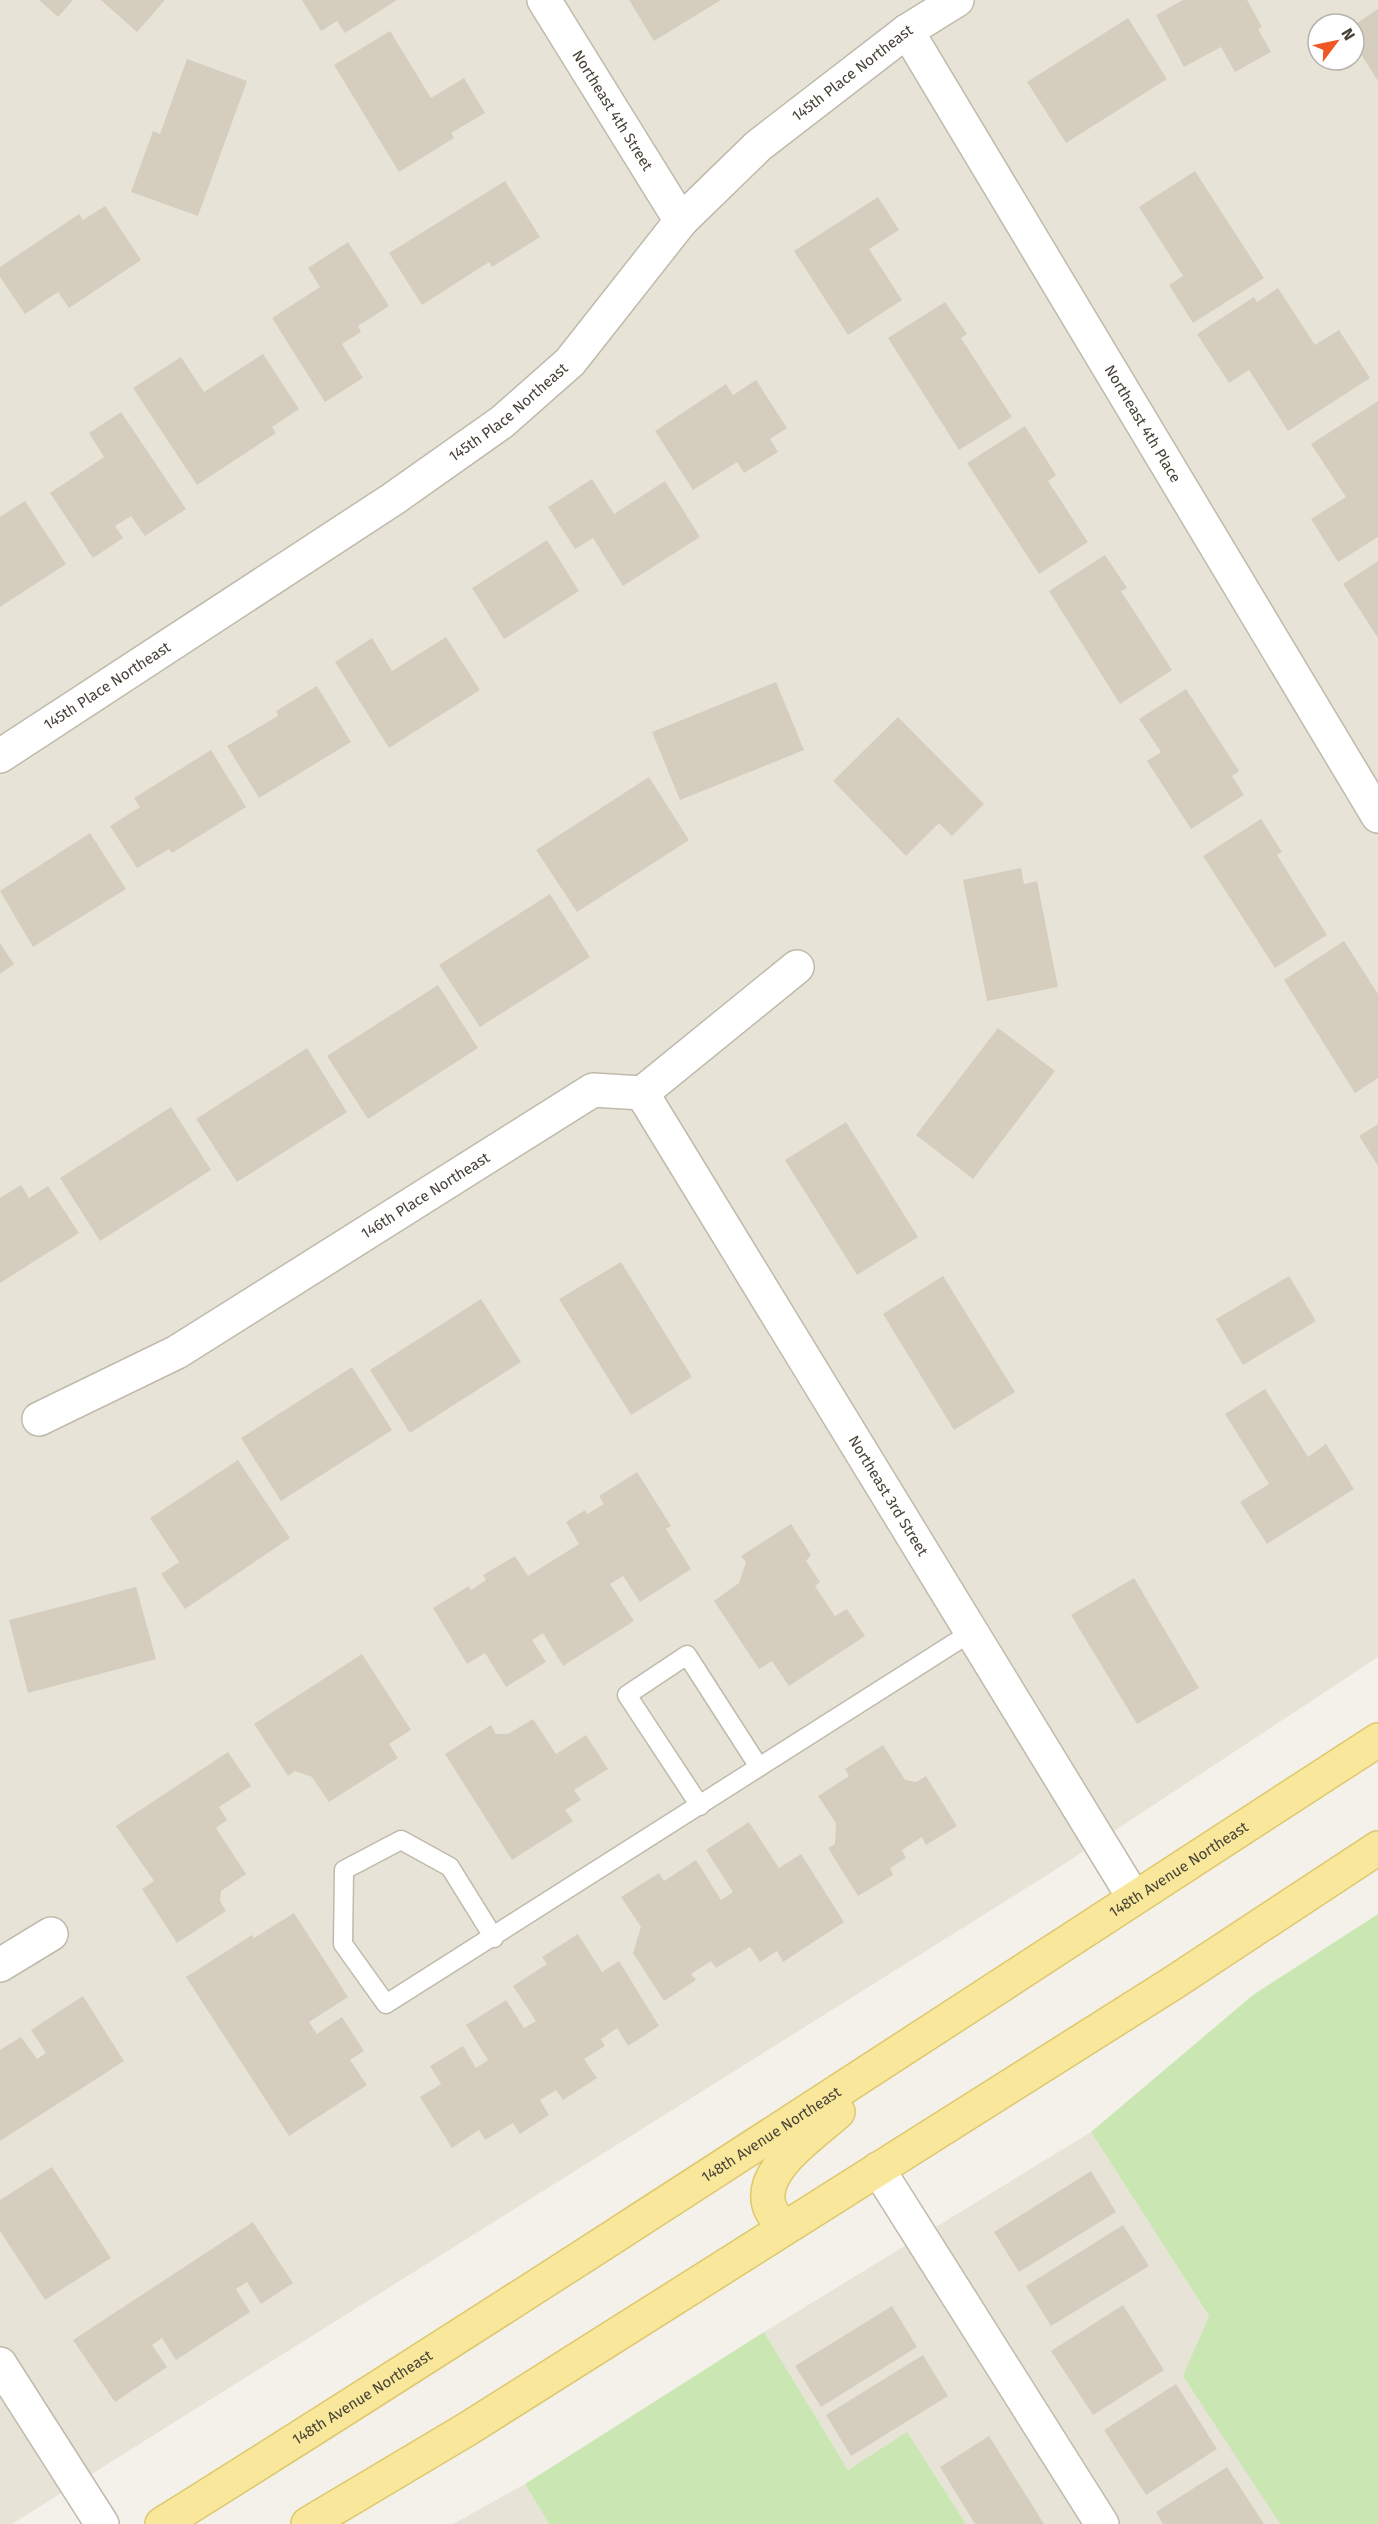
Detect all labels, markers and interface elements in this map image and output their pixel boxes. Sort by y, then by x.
north arrow [1306,12,1366,72]
street label: 145th Place Northeast [789,20,916,125]
text: N [1337,25,1359,44]
street label: Northeast 4th Street [568,47,657,175]
street label: 145th Place Northeast [445,359,572,466]
street label: Northeast 4th Place [1100,362,1185,486]
street label: 145th Place Northeast [40,638,174,734]
street label: 146th Place Northeast [358,1148,493,1243]
street label: Northeast 3rd Street [844,1432,932,1560]
street label: 148th Avenue Northeast [1106,1817,1252,1921]
street label: 148th Avenue Northeast [698,2083,845,2186]
street label: 148th Avenue Northeast [289,2346,436,2449]

